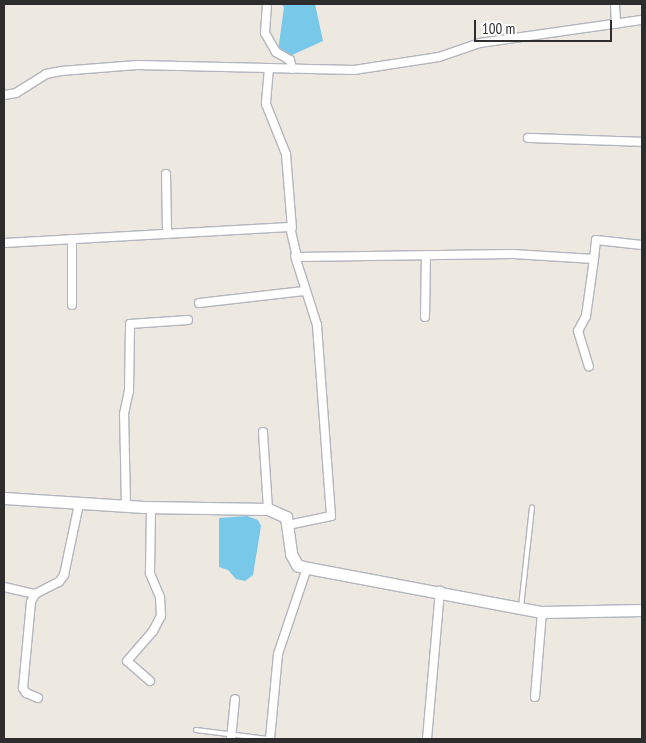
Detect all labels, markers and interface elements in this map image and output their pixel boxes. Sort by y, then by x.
scale bar [476,10,614,42]
text: 100 m [482,19,515,38]

